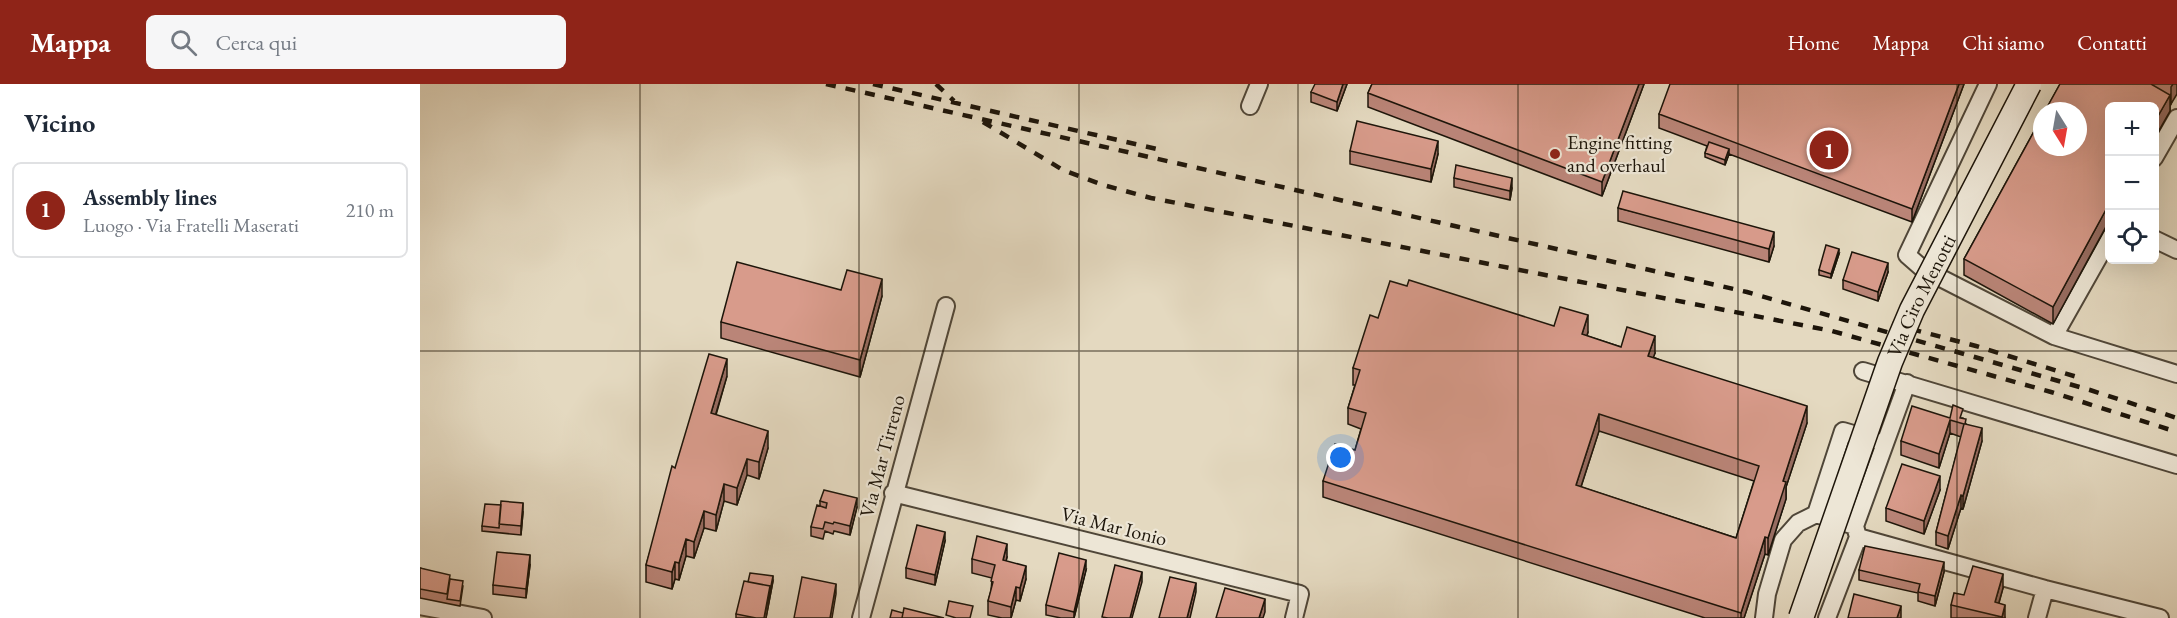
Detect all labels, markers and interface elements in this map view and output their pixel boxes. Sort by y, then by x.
search box [146,15,566,69]
text: Mappa [30,24,110,60]
icon: search [167,26,200,59]
text: Cerca qui [215,28,297,57]
text: Home [1788,29,1840,56]
text: Mappa [1873,29,1929,56]
text: Chi siamo [1962,29,2044,56]
text: Contatti [2077,29,2147,56]
north arrow [2033,102,2087,156]
map controls [2105,102,2159,264]
button: + [2105,102,2159,156]
text: Vicino [24,106,95,140]
pin: 1 [1810,128,1848,172]
place label: Engine fitting and overhaul [1567,129,1672,178]
marker: Engine fitting and overhaul [1548,147,1562,161]
button: − [2105,156,2159,210]
text: Assembly lines [83,183,217,212]
text: 1 [40,197,51,223]
text: 210 m [346,197,394,223]
button: locate [2105,210,2159,264]
text: Luogo · Via Fratelli Maserati [83,212,299,238]
street label: Via Ciro Menotti [1881,230,1962,361]
street label: Via Mar Tirreno [853,392,911,520]
your location [1326,443,1355,472]
street label: Via Mar Ionio [1058,500,1170,552]

